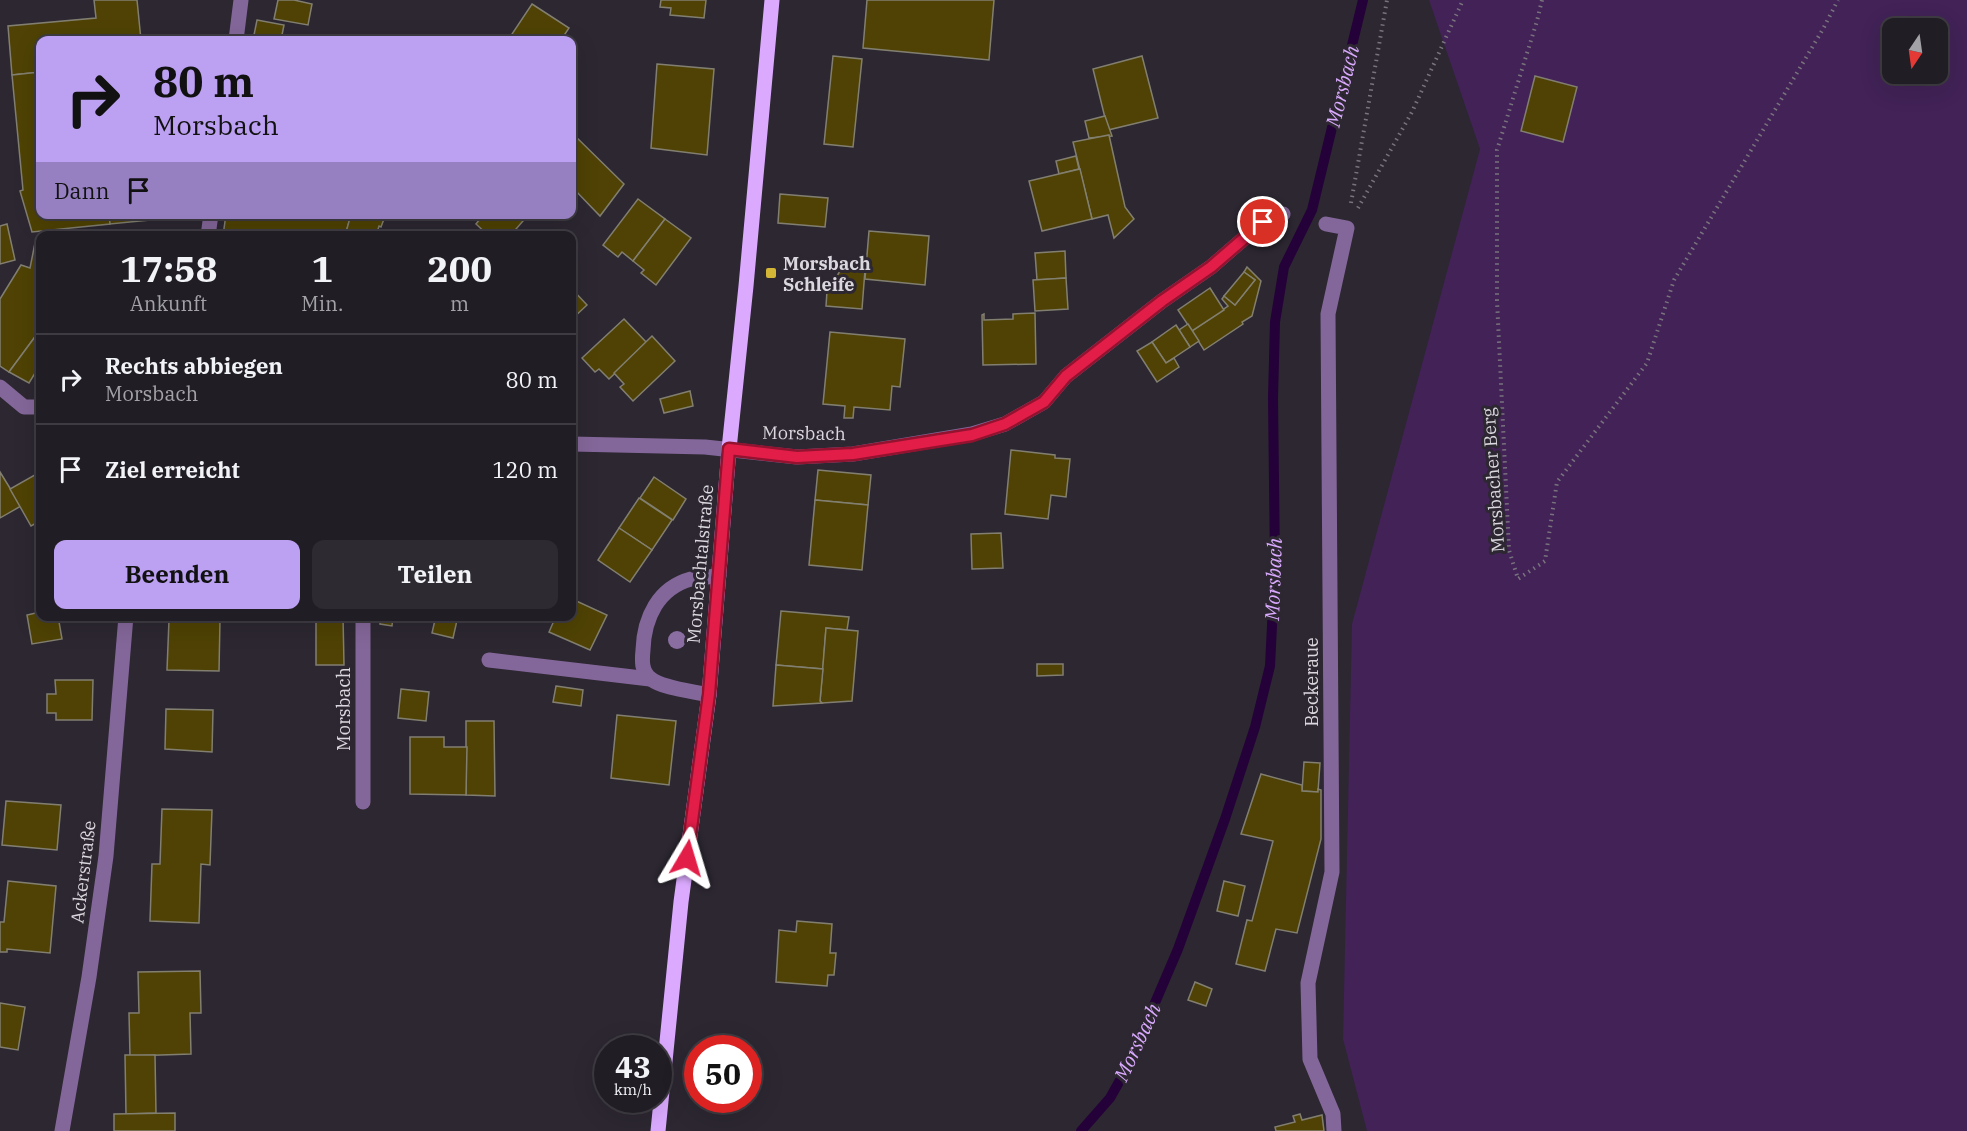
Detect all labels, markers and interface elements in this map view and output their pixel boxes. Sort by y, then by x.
north arrow [1882,18,1948,84]
map controls [1882,18,1948,84]
water label: Morsbach [1319,43,1365,130]
text: 80 m [153,54,254,109]
icon: right [54,60,132,138]
text: Morsbach [153,107,279,142]
icon: arrive [122,174,155,207]
text: Dann [54,176,110,205]
pin [1237,196,1288,247]
icon: arrive [1246,205,1279,238]
text: 17:58 [120,245,217,292]
text: 1 [311,245,333,292]
text: 200 [427,245,492,292]
place label: Morsbach Schleife [783,252,871,296]
marker: Morsbach Schleife [764,266,778,280]
text: Ankunft [130,290,207,317]
text: Min. [301,290,343,317]
text: m [450,290,469,317]
text: Rechts abbiegen [105,351,283,380]
icon: right [54,363,87,396]
text: 80 m [506,365,558,394]
text: Morsbach [105,380,198,407]
street label: Morsbacher Berg [1476,407,1510,553]
street label: Morsbach [762,421,846,445]
icon: arrive [54,453,87,486]
text: Ziel erreicht [105,455,240,484]
text: 120 m [492,455,558,484]
street label: Morsbachtalstraße [682,484,718,644]
water label: Morsbach [1258,537,1288,622]
button: Beenden [54,540,300,609]
button: Teilen [312,540,558,609]
street label: Beckeraue [1300,637,1323,727]
street label: Morsbach [332,667,355,751]
street label: Ackerstraße [65,819,101,925]
position arrow [655,826,719,890]
water label: Morsbach [1107,999,1167,1086]
speed limit sign: 50 [684,1035,762,1113]
text: 43 [615,1047,651,1086]
text: km/h [614,1080,652,1099]

